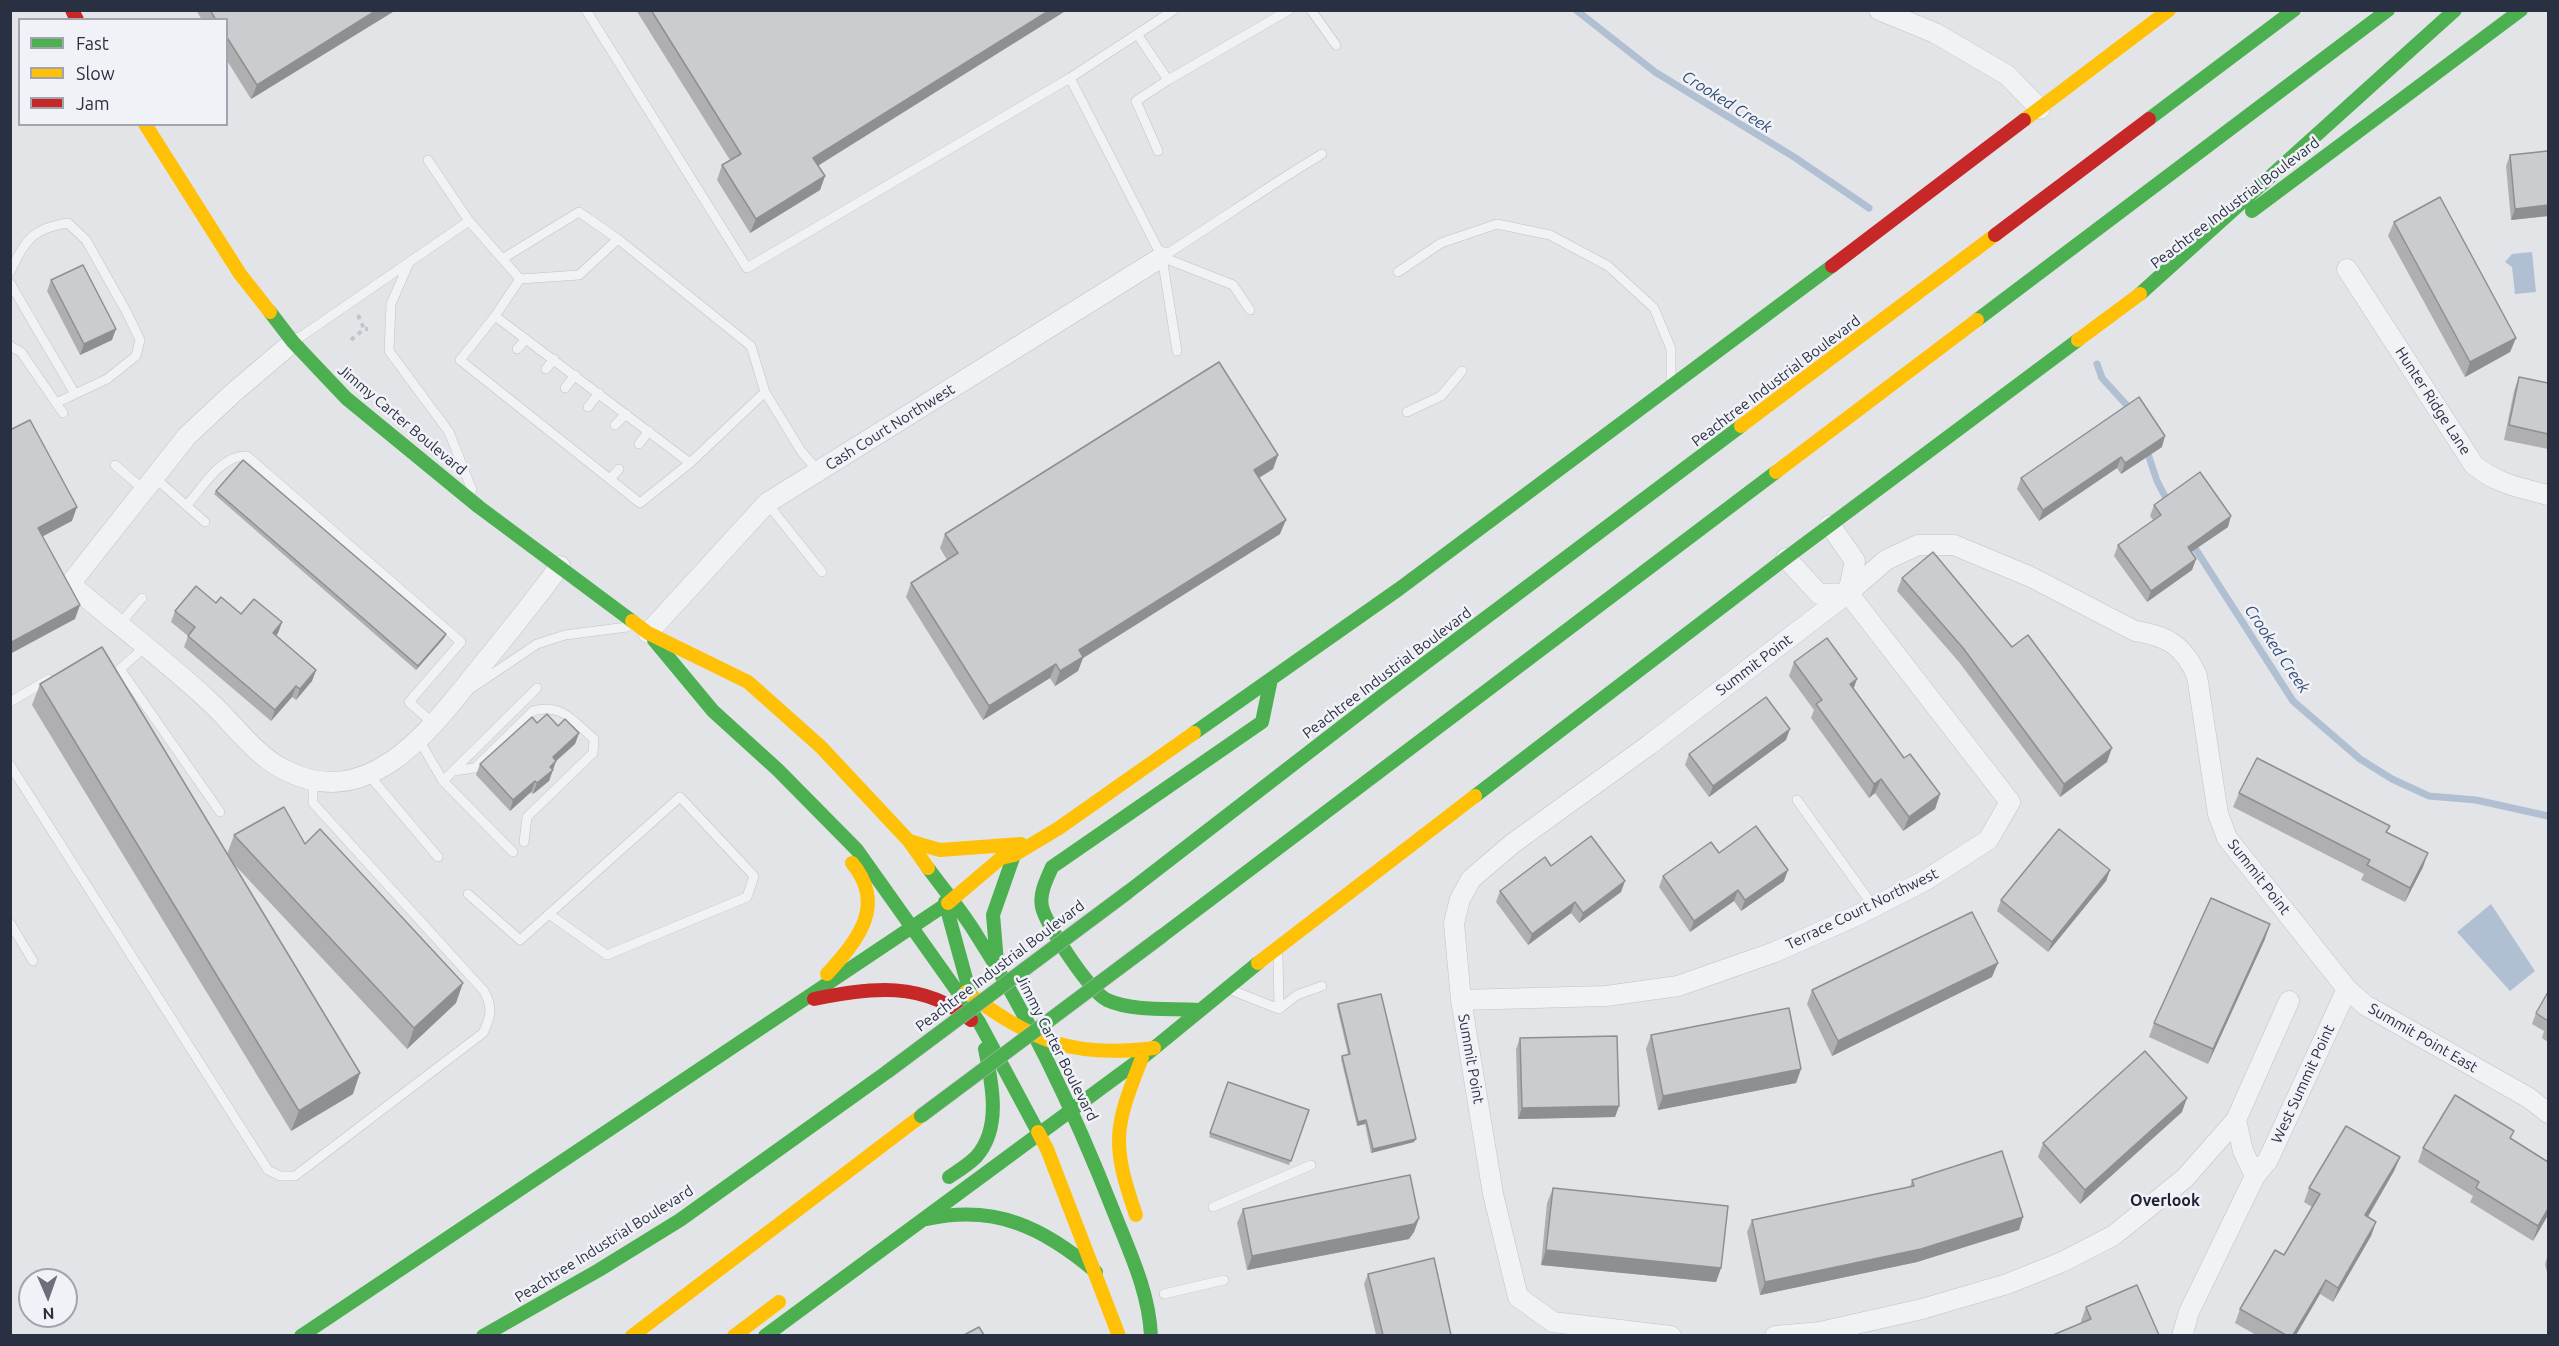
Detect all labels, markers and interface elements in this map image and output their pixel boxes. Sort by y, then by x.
legend [18,18,228,126]
text: Fast [76,33,109,53]
text: Slow [76,63,115,83]
water label: Crooked Creek [1678,67,1776,137]
text: Jam [76,93,110,113]
street label: Peachtree Industrial Boulevard [2147,134,2323,272]
street label: Peachtree Industrial Boulevard [1688,312,1864,450]
street label: Hunter Ridge Lane [2391,344,2475,458]
street label: Jimmy Carter Boulevard [334,361,470,479]
street label: Cash Court Northwest [822,380,958,474]
water label: Crooked Creek [2240,601,2314,697]
street label: Peachtree Industrial Boulevard [1299,604,1475,742]
street label: Summit Point [1712,630,1796,700]
street label: Summit Point [2224,836,2294,918]
street label: Terrace Court Northwest [1783,864,1941,954]
street label: Peachtree Industrial Boulevard [912,897,1088,1035]
street label: Jimmy Carter Boulevard [1012,972,1102,1124]
street label: Summit Point East [2365,999,2481,1077]
street label: Summit Point [1454,1013,1488,1105]
street label: West Summit Point [2268,1022,2338,1146]
street label: Peachtree Industrial Boulevard [512,1182,696,1306]
district label: Overlook [2130,1191,2200,1211]
north arrow [18,1268,78,1328]
text: N [42,1305,55,1323]

